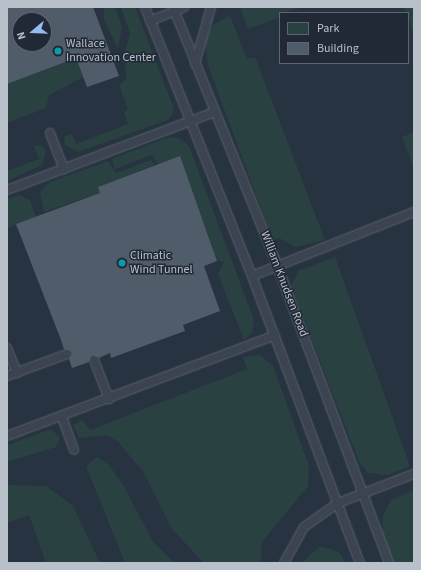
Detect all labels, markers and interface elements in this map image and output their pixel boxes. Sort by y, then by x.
north arrow [12,12,52,52]
legend [279,12,409,64]
text: Park [317,20,339,37]
text: N [13,30,29,42]
place label: Wallace Innovation Center [66,37,156,65]
text: Building [317,40,359,57]
marker: Wallace Innovation Center [53,46,63,56]
street label: William Knudsen Road [257,229,311,339]
place label: Climatic Wind Tunnel [130,249,193,277]
marker: Climatic Wind Tunnel [117,258,127,268]

